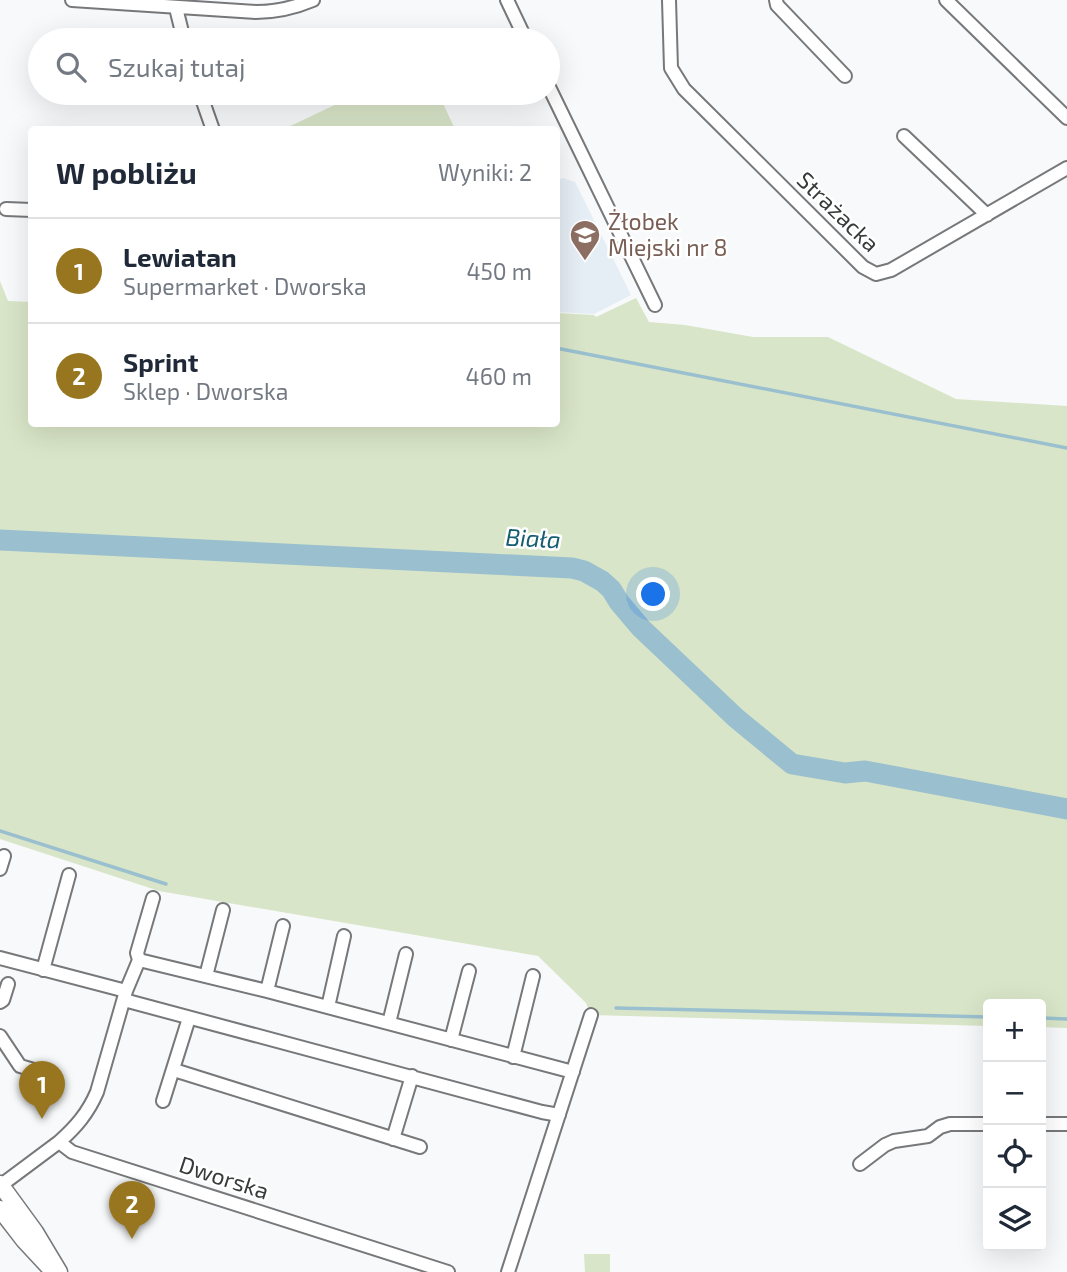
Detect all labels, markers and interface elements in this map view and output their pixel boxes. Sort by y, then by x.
search box [28,28,560,105]
icon: search [52,48,90,86]
text: Szukaj tutaj [108,51,245,82]
text: W pobliżu [56,154,197,190]
text: Wyniki: 2 [438,158,532,186]
street label: Strażacka [792,165,886,257]
place label: Żłobek Miejski nr 8 [608,207,727,261]
school or university icon: Żłobek Miejski nr 8 [568,218,602,262]
text: Lewiatan [123,241,237,272]
text: 1 [74,257,84,285]
text: 450 m [466,257,532,285]
text: Supermarket · Dworska [123,272,367,300]
text: Sprint [123,346,198,377]
text: 2 [72,362,86,390]
text: 460 m [466,362,532,390]
text: Sklep · Dworska [123,377,288,405]
water label: Biała [505,522,562,553]
your location [636,577,670,611]
map controls [983,999,1046,1251]
button: + [983,999,1046,1062]
pin: 1 [19,1061,65,1119]
button: − [983,1062,1046,1125]
button: locate [983,1125,1046,1188]
street label: Dworska [176,1149,273,1205]
pin: 2 [109,1181,155,1239]
button: layers [983,1188,1046,1251]

